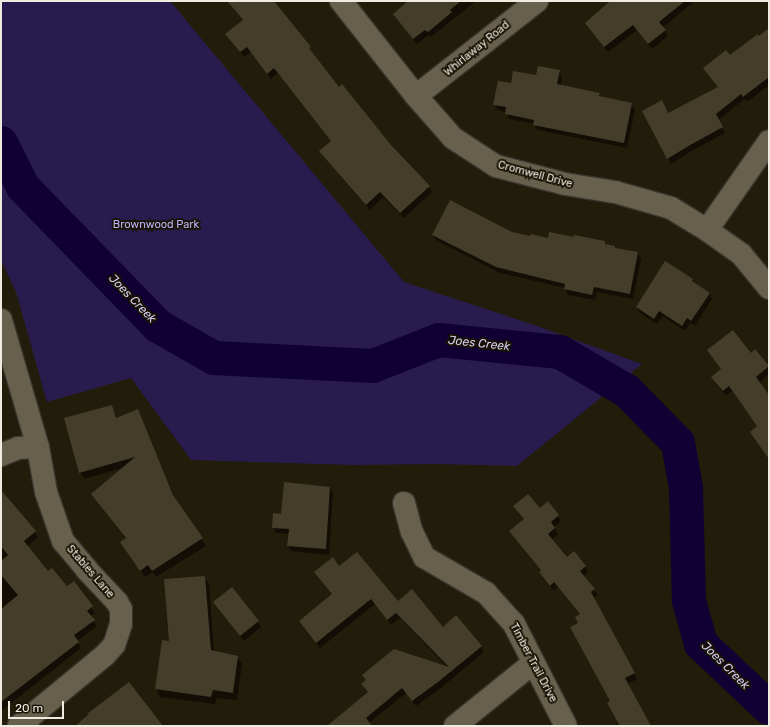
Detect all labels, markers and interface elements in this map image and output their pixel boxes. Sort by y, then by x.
street label: Whirlaway Road [442,19,512,79]
street label: Cromwell Drive [496,159,574,191]
park label: Brownwood Park [113,218,199,232]
water label: Joes Creek [105,272,159,326]
water label: Joes Creek [447,334,511,354]
street label: Stables Lane [63,543,117,601]
street label: Timber Trail Drive [506,621,560,705]
water label: Joes Creek [698,639,752,693]
scale bar [10,693,66,719]
text: 20 m [15,701,43,715]

